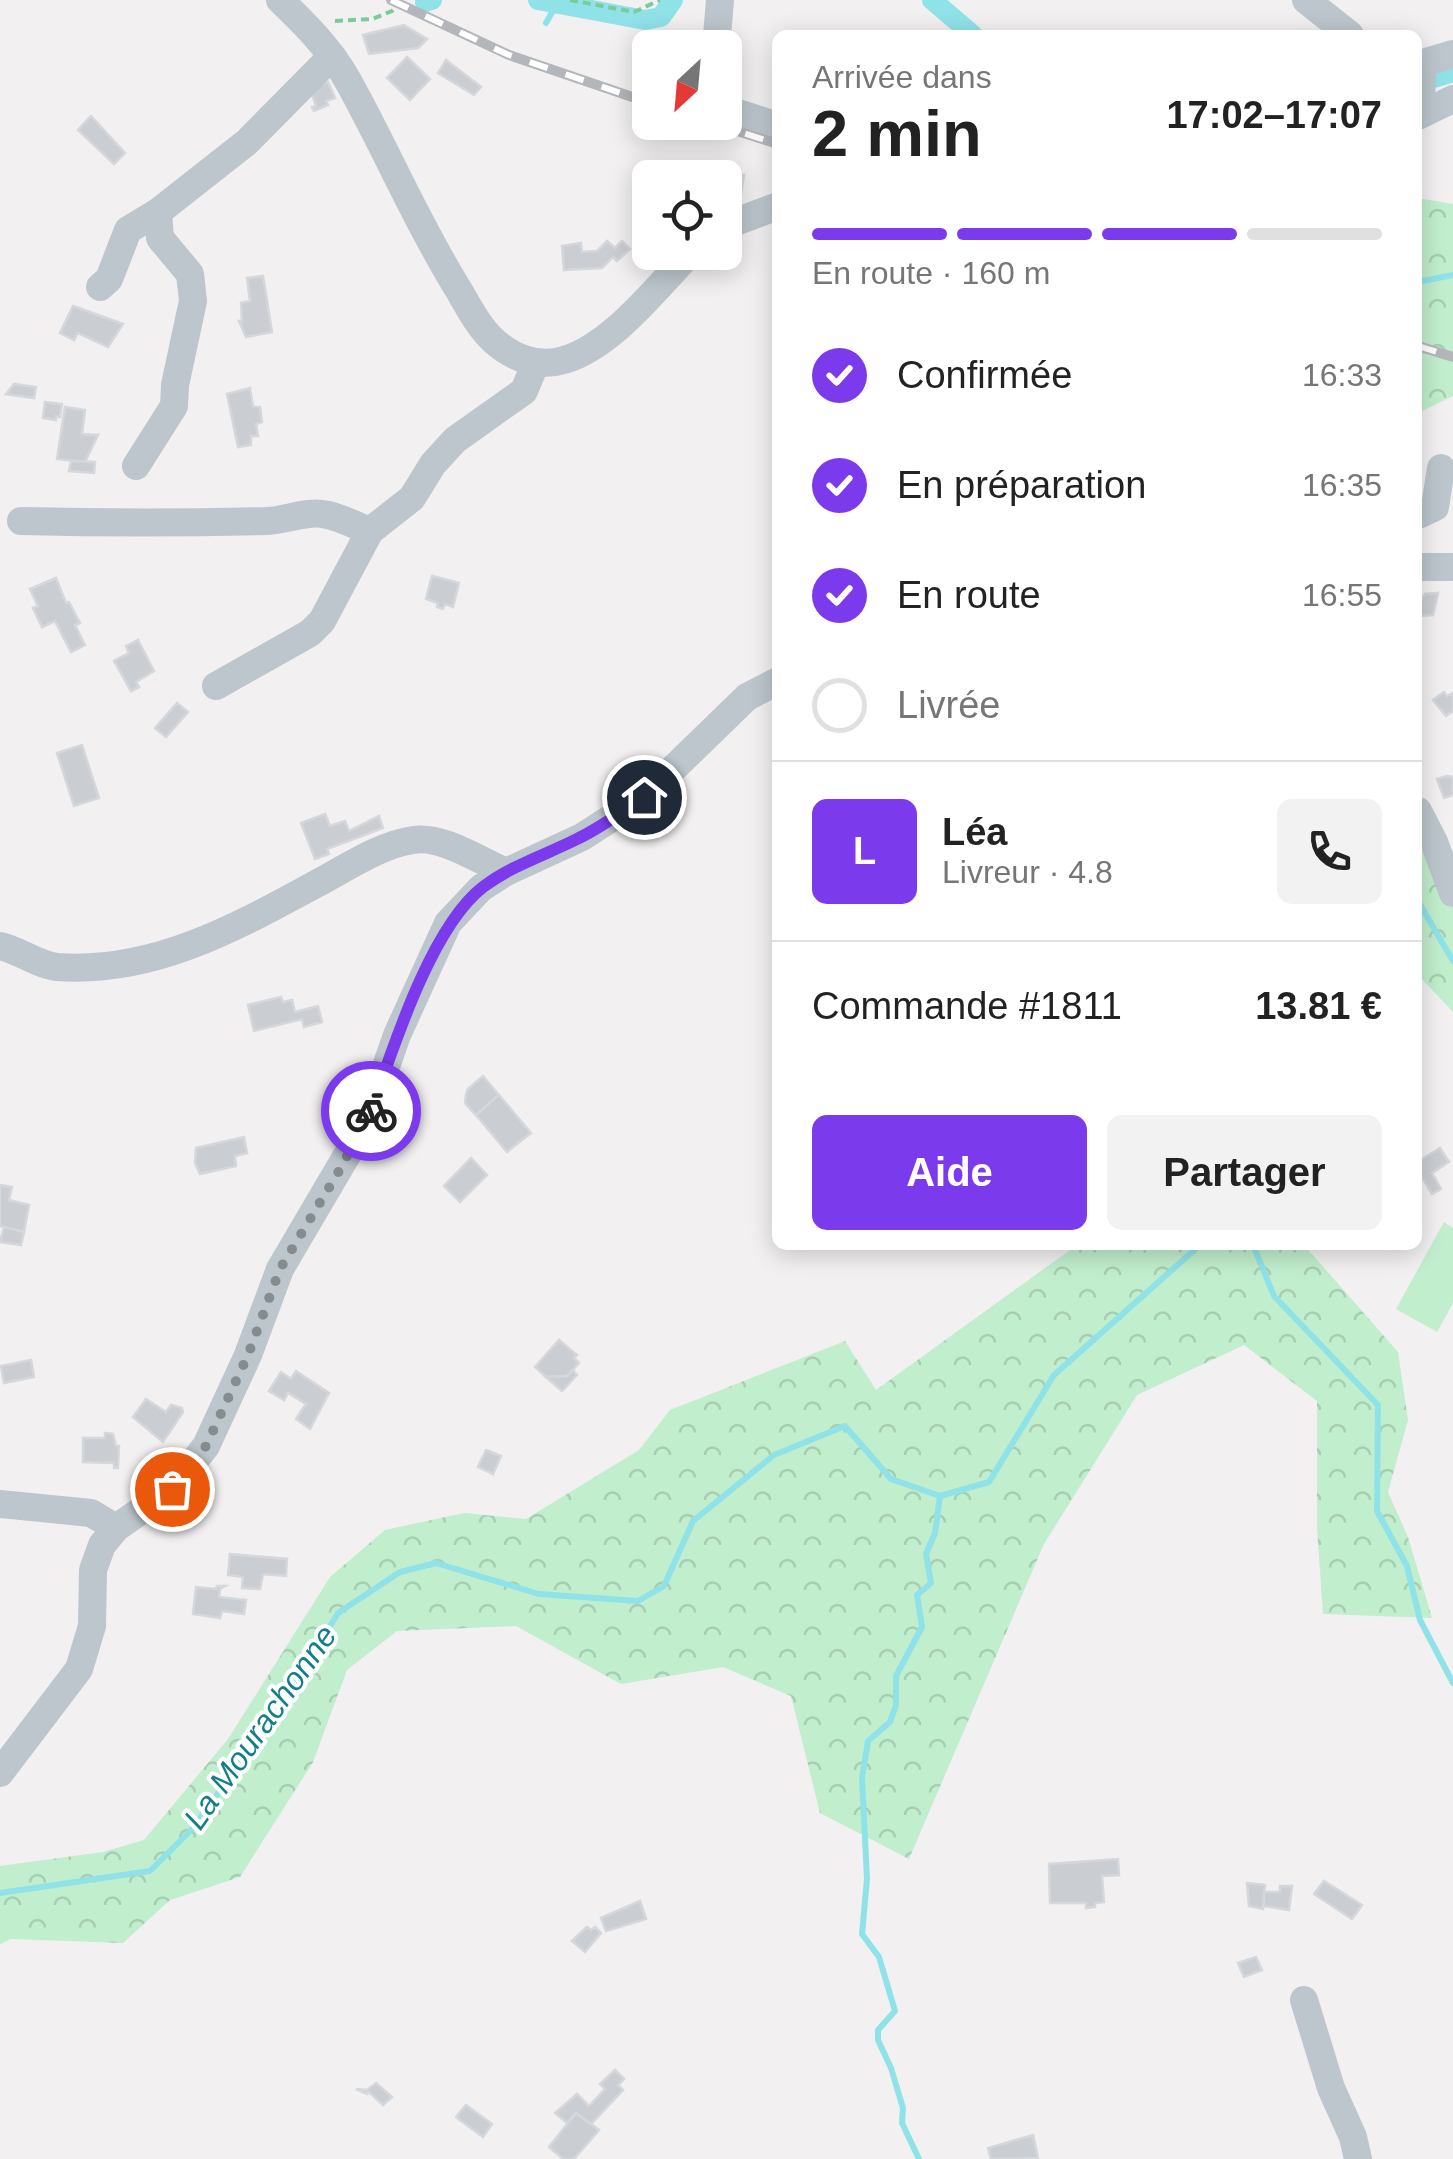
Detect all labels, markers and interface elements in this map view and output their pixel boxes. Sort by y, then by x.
north arrow [632,30,742,140]
map controls [632,30,742,270]
text: Arrivée dans [812,59,992,95]
text: 17:02–17:07 [1166,94,1382,136]
text: 2 min [812,97,982,170]
button: locate [632,160,742,270]
text: En route · 160 m [812,255,1050,291]
icon: check [812,348,867,403]
text: Confirmée [897,354,1072,396]
text: 16:33 [1302,357,1382,393]
icon: check [812,458,867,513]
text: En préparation [897,464,1146,506]
text: 16:35 [1302,467,1382,503]
icon: check [812,568,867,623]
text: En route [897,574,1041,616]
text: 16:55 [1302,577,1382,613]
text: Livrée [897,684,1001,726]
pin [602,755,687,840]
icon: home [617,770,672,825]
button: phone [1277,799,1382,904]
text: Léa [942,811,1007,853]
text: L [853,830,876,872]
text: Livreur · 4.8 [942,854,1113,890]
text: Commande #1811 [812,985,1122,1027]
text: 13.81 € [1255,985,1382,1027]
courier [321,1061,421,1161]
icon: bike [344,1084,399,1139]
button: Aide [812,1115,1087,1230]
button: Partager [1107,1115,1382,1230]
pin [130,1447,215,1532]
icon: bag [145,1462,200,1517]
water label: La Mourachonne [176,1618,344,1836]

